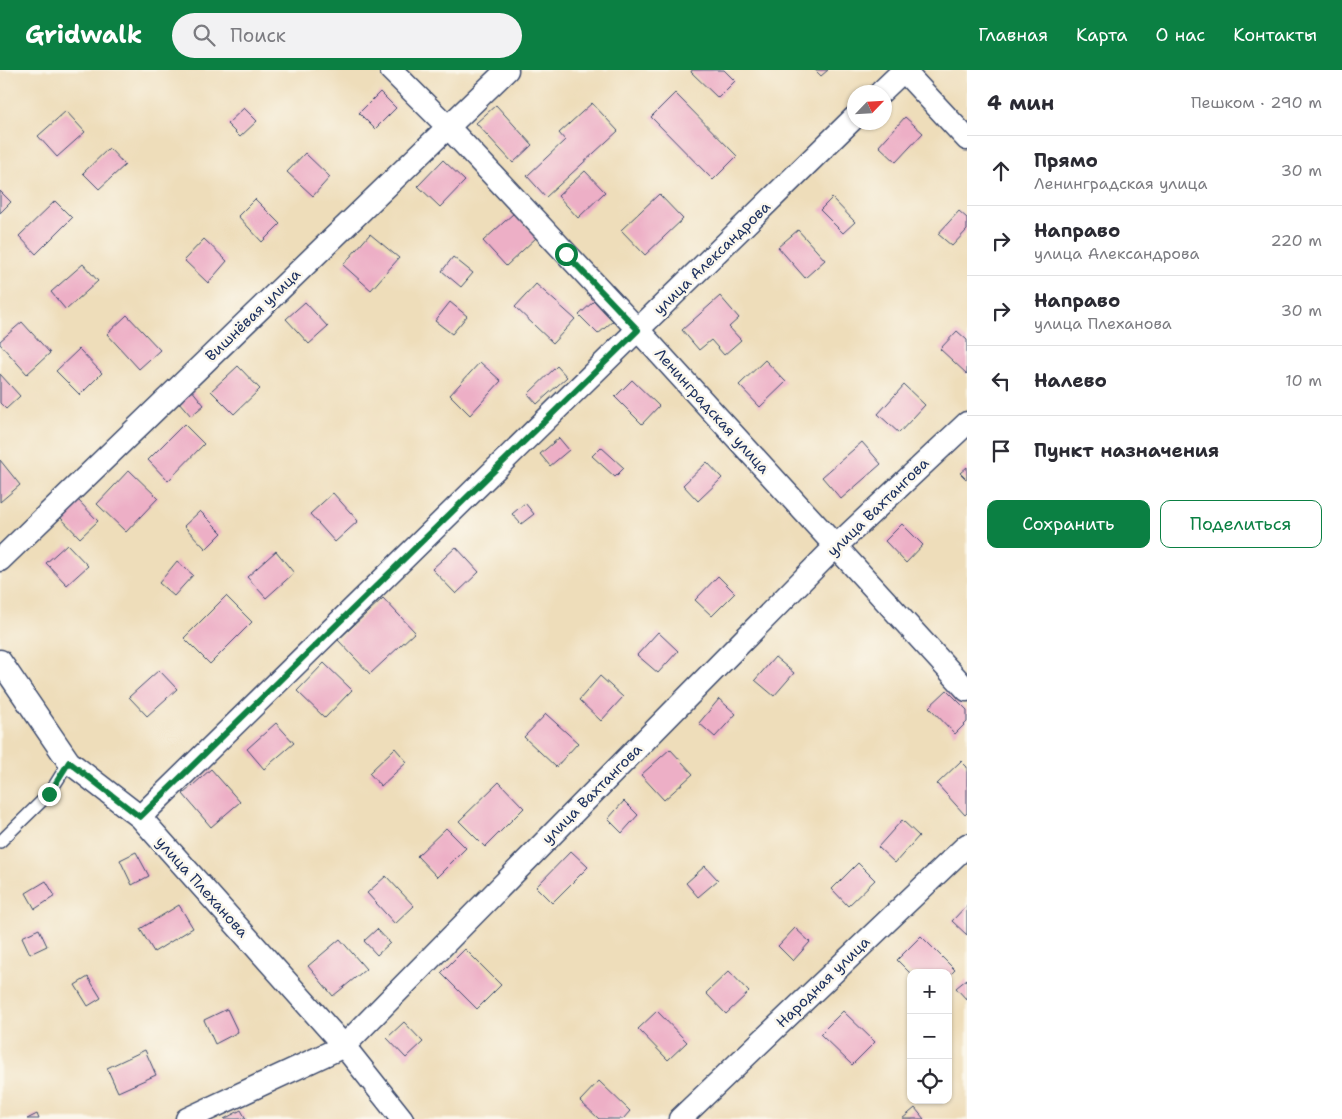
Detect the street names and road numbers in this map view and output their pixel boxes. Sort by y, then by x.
street label: улица Александрова [649,196,775,319]
street label: Вишнёвая улица [201,264,305,366]
street label: Ленинградская улица [650,344,774,479]
street label: улица Вахтангова [823,453,934,561]
street label: улица Вахтангова [538,739,647,848]
street label: улица Плеханова [151,832,253,942]
street label: Народная улица [772,932,875,1032]

